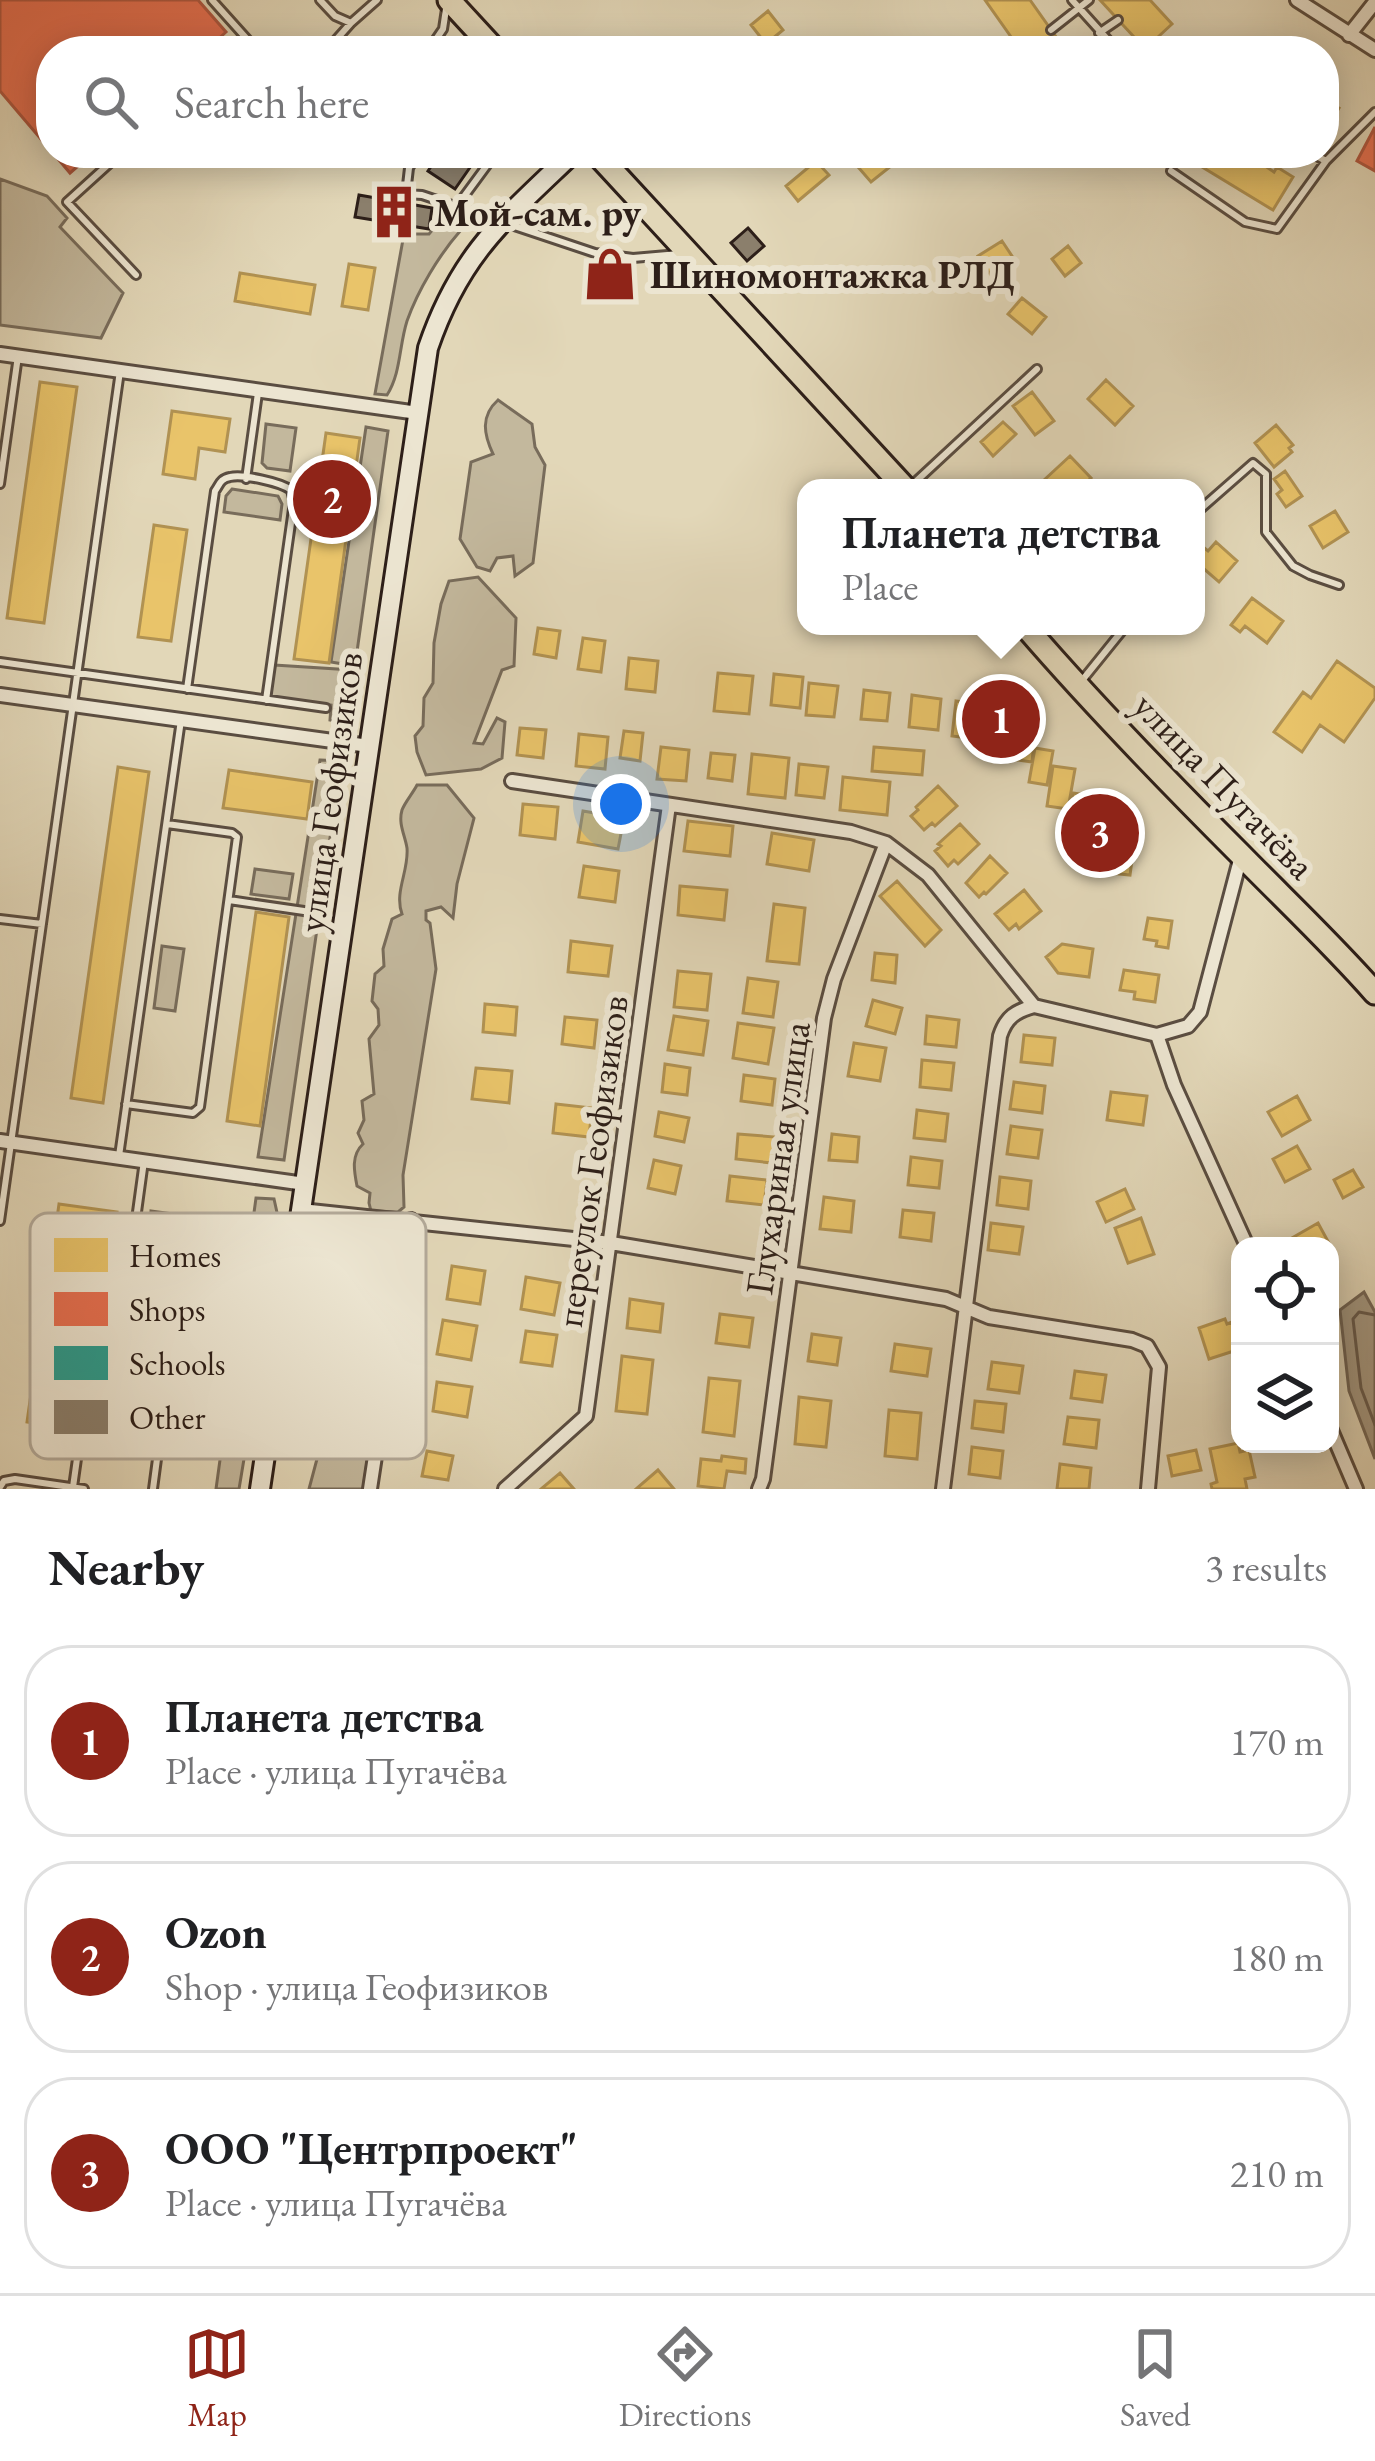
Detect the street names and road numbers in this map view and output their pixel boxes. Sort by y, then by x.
street label: улица Геофизиков [285,649,374,935]
street label: улица Пугачёва [1122,681,1327,890]
street label: переулок Геофизиков [543,992,640,1330]
street label: Глухариная улица [733,1018,822,1298]

